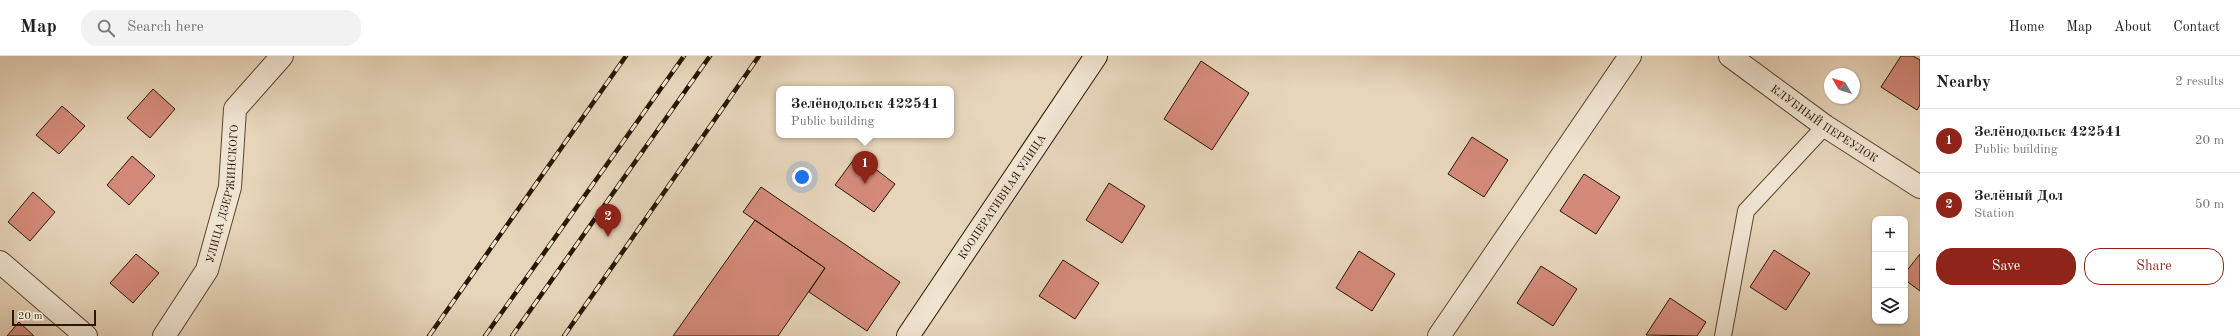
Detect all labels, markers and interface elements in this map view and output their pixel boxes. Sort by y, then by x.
search box [81,10,361,46]
icon: search [95,17,117,39]
text: Map [20,18,57,37]
text: Search here [127,20,204,35]
text: Home [2009,20,2044,34]
text: Map [2066,20,2092,34]
text: About [2114,20,2151,34]
text: Contact [2173,20,2220,34]
north arrow [1824,68,1860,104]
text: Nearby [1936,74,1991,91]
text: 2 results [2175,75,2224,88]
street label: КЛУБНЫЙ ПЕРЕУЛОК [1768,84,1879,165]
popup [776,86,954,138]
text: Зелёнодольск 422541 [791,97,939,112]
text: Public building [791,115,875,128]
street label: УЛИЦА ДЗЕРЖИНСКОГО [205,124,241,265]
text: Зелёнодольск 422541 [1974,125,2122,140]
street label: КООПЕРАТИВНАЯ УЛИЦА [957,132,1049,262]
text: 1 [1945,134,1953,147]
text: 20 m [2195,134,2224,147]
text: Public building [1974,143,2058,156]
pin: 1 [852,151,878,184]
your location [792,167,812,187]
text: Зелёный Дол [1974,189,2063,204]
text: 2 [1945,198,1953,211]
text: 50 m [2195,198,2224,211]
pin: 2 [595,204,621,237]
text: Station [1974,207,2015,220]
map controls [1872,216,1908,324]
button: + [1872,216,1908,252]
button: Save [1936,248,2076,285]
button: Share [2084,248,2224,285]
button: − [1872,252,1908,288]
button: layers [1872,288,1908,324]
scale bar [12,308,96,327]
text: 20 m [18,311,43,322]

